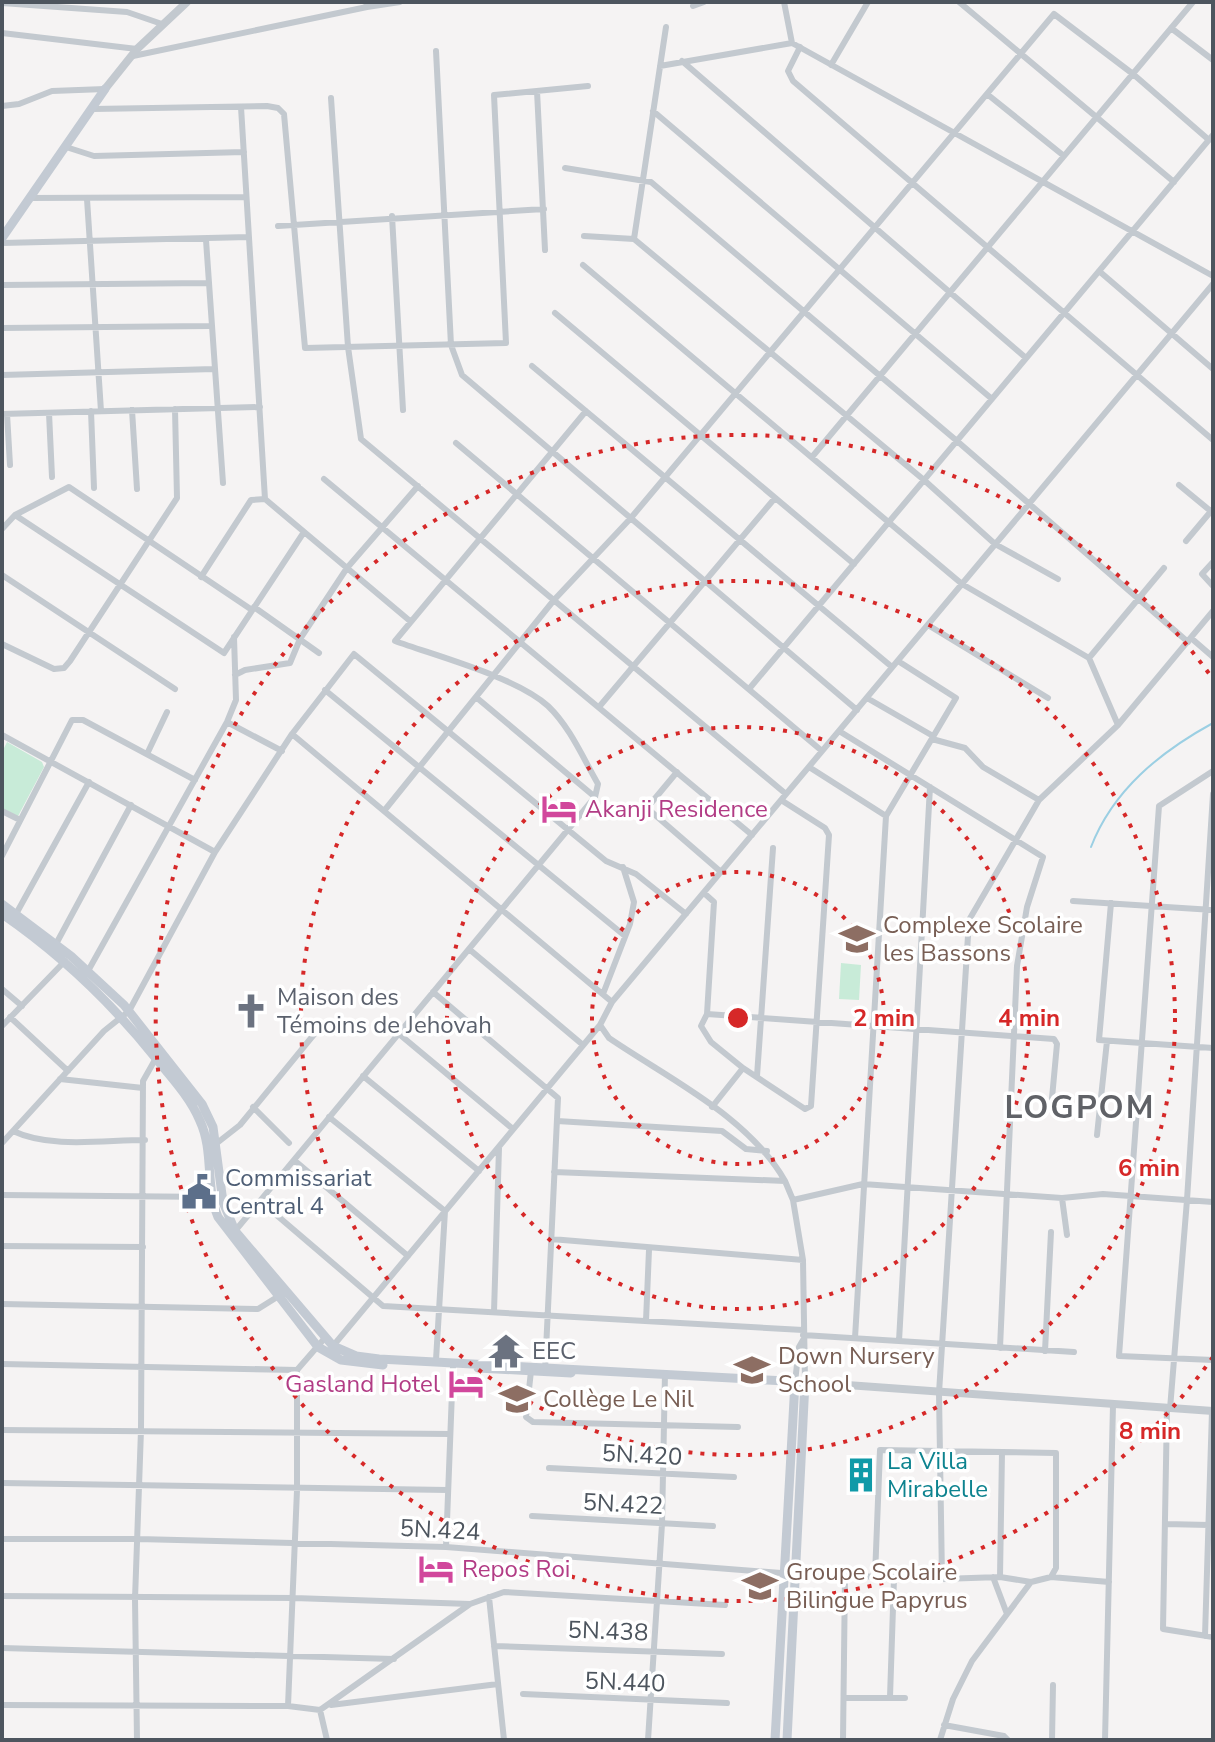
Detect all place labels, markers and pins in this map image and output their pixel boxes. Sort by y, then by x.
hotel icon: Akanji Residence [540,790,578,828]
place label: Akanji Residence [585,793,768,825]
place label: Complexe Scolaire les Bassons [883,909,1083,969]
school or university icon: Complexe Scolaire les Bassons [838,920,876,958]
place label: Maison des Témoins de Jehovah [277,981,492,1041]
church icon: Maison des Témoins de Jehovah [232,992,270,1030]
centre of rings [724,1004,752,1032]
place label: Commissariat Central 4 [225,1162,372,1222]
public building icon: Commissariat Central 4 [180,1173,218,1211]
temple icon: EEC [487,1332,525,1370]
place label: EEC [532,1335,576,1367]
place label: Down Nursery School [778,1340,935,1400]
school or university icon: Down Nursery School [733,1351,771,1389]
hotel icon: Gasland Hotel [447,1365,485,1403]
place label: Gasland Hotel [285,1368,440,1400]
school or university icon: Collège Le Nil [498,1380,536,1418]
place label: Collège Le Nil [543,1383,694,1415]
place label: La Villa Mirabelle [887,1445,988,1505]
building icon: La Villa Mirabelle [842,1456,880,1494]
hotel icon: Repos Roi [417,1550,455,1588]
place label: Repos Roi [462,1553,570,1585]
place label: Groupe Scolaire Bilingue Papyrus [786,1556,968,1616]
school or university icon: Groupe Scolaire Bilingue Papyrus [741,1567,779,1605]

